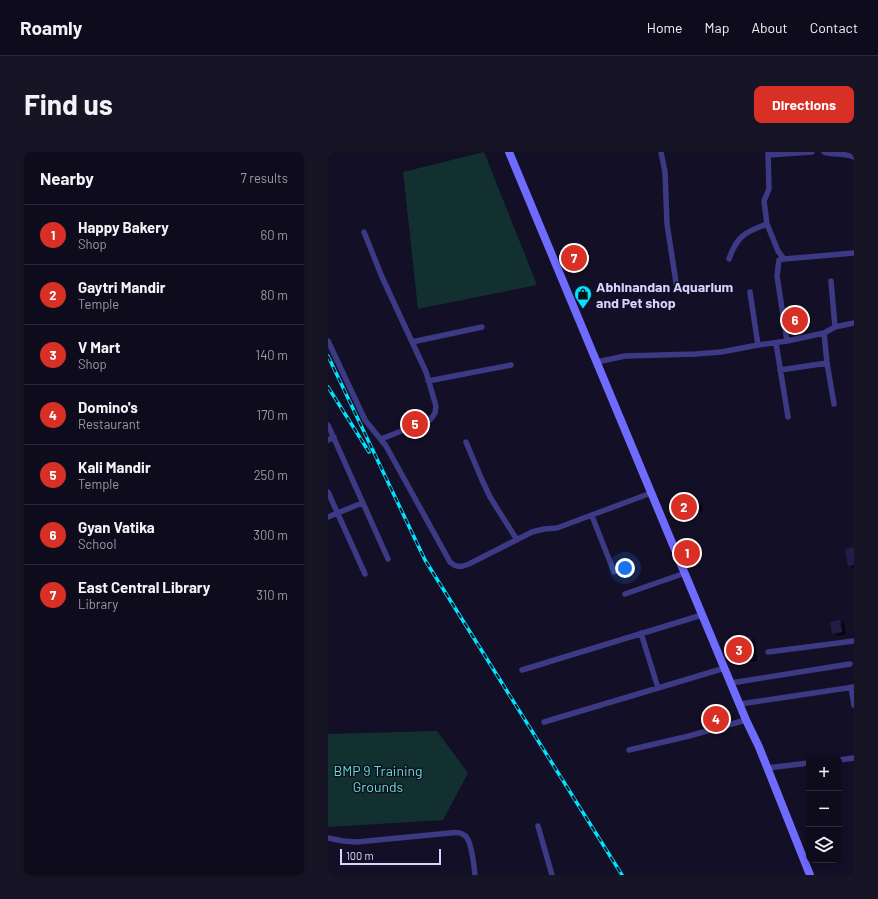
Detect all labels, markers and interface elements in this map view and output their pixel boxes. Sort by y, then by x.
text: Roamly [20,16,82,39]
text: Home [647,19,683,36]
text: Map [705,19,729,36]
text: About [751,19,788,36]
text: Contact [810,19,858,36]
button: Directions [754,86,854,123]
text: Find us [24,87,113,121]
text: Nearby [40,168,94,188]
text: 7 results [241,170,288,186]
text: Happy Bakery [78,218,169,236]
text: 1 [51,227,55,243]
text: 60 m [261,227,288,243]
text: Shop [78,236,107,252]
pin: 7 [561,243,587,273]
text: Gaytri Mandir [78,278,166,296]
place label: Abhinandan Aquarium and Pet shop [596,278,734,311]
shop icon: Abhinandan Aquarium and Pet shop [573,284,593,309]
text: 2 [49,287,57,303]
text: 80 m [261,287,288,303]
text: Temple [78,296,119,312]
pin: 6 [782,305,808,335]
text: V Mart [78,338,121,356]
text: 3 [49,347,57,363]
text: 140 m [256,347,288,363]
text: Shop [78,356,107,372]
text: Domino's [78,398,138,416]
text: 4 [49,407,57,423]
text: 170 m [257,407,288,423]
pin: 5 [402,409,428,439]
text: Restaurant [78,416,140,432]
text: Kali Mandir [78,458,151,476]
text: 5 [49,467,57,483]
text: 250 m [254,467,288,483]
text: Temple [78,476,119,492]
pin: 2 [671,492,697,522]
text: Gyan Vatika [78,518,155,536]
text: 6 [50,527,56,543]
text: 300 m [253,527,288,543]
text: School [78,536,116,552]
pin: 1 [674,538,700,568]
your location [615,558,635,578]
text: East Central Library [78,578,210,596]
text: 7 [50,587,56,603]
text: 310 m [256,587,288,603]
text: Library [78,596,118,612]
pin: 3 [726,635,752,665]
pin: 4 [703,704,729,734]
map controls [806,755,842,863]
button: + [806,755,842,791]
park label: BMP 9 Training Grounds [333,762,423,795]
button: − [806,791,842,827]
button: layers [806,827,842,863]
scale bar [340,847,441,866]
text: 100 m [346,849,374,862]

